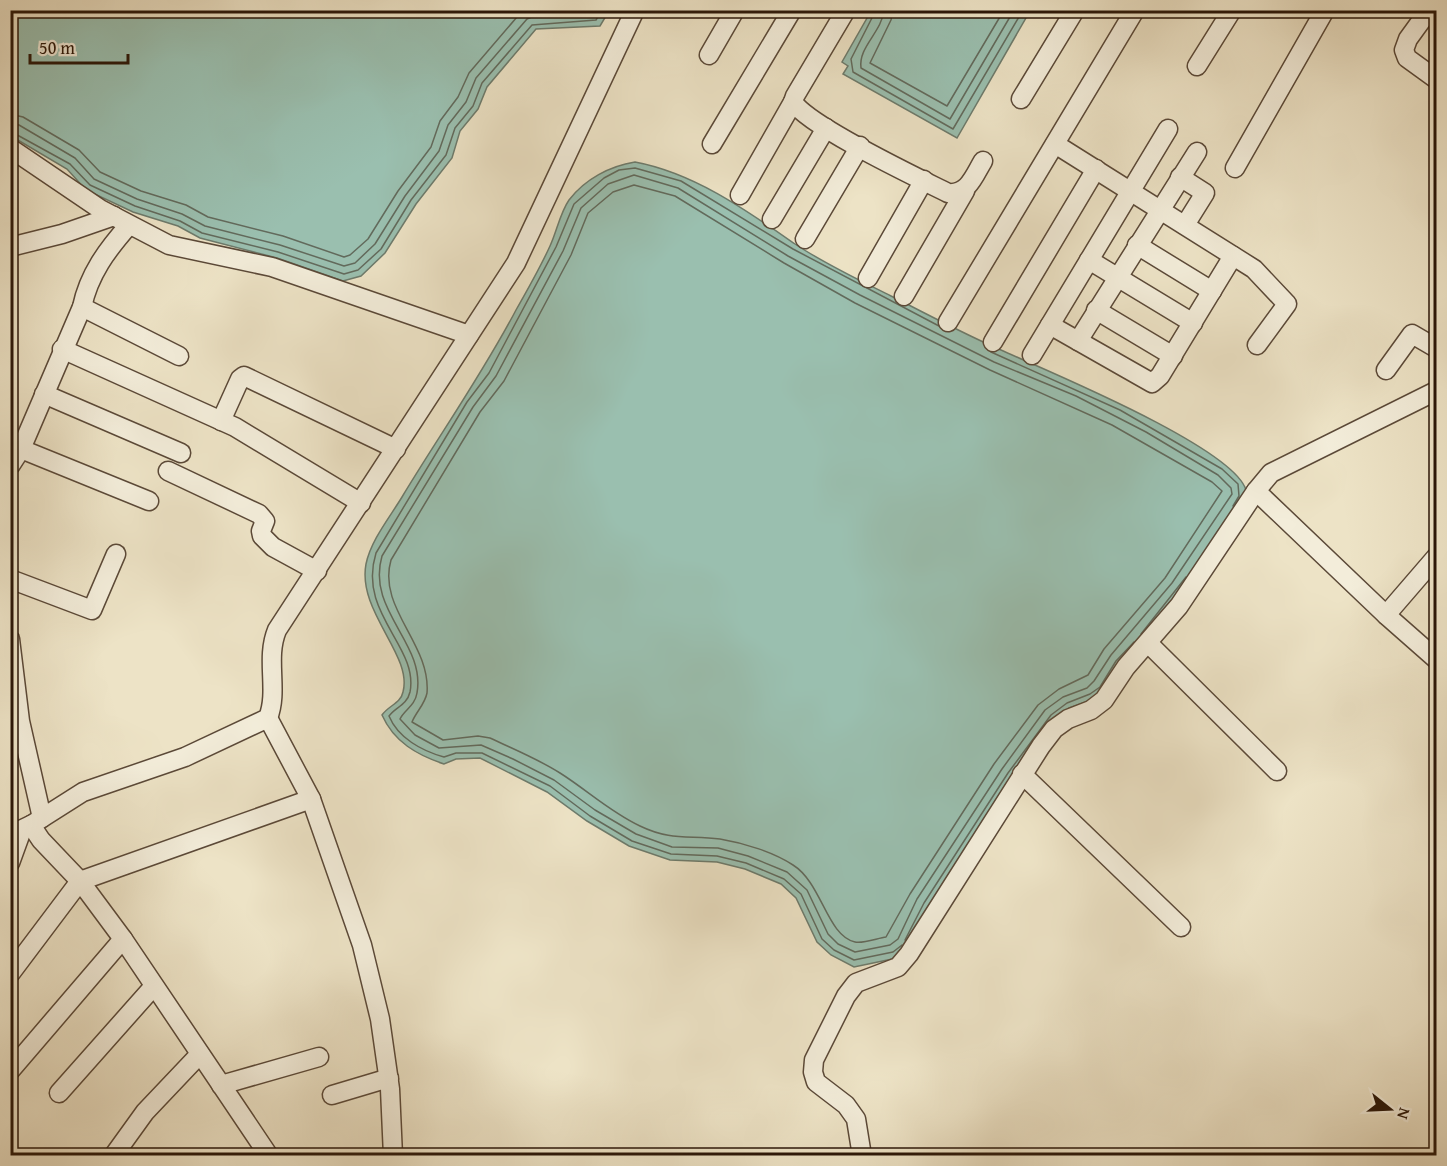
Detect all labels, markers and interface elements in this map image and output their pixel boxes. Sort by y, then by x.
scale bar [30,27,128,65]
text: 50 m [39,34,75,61]
north arrow [1360,1079,1420,1139]
text: N [1391,1105,1417,1123]

